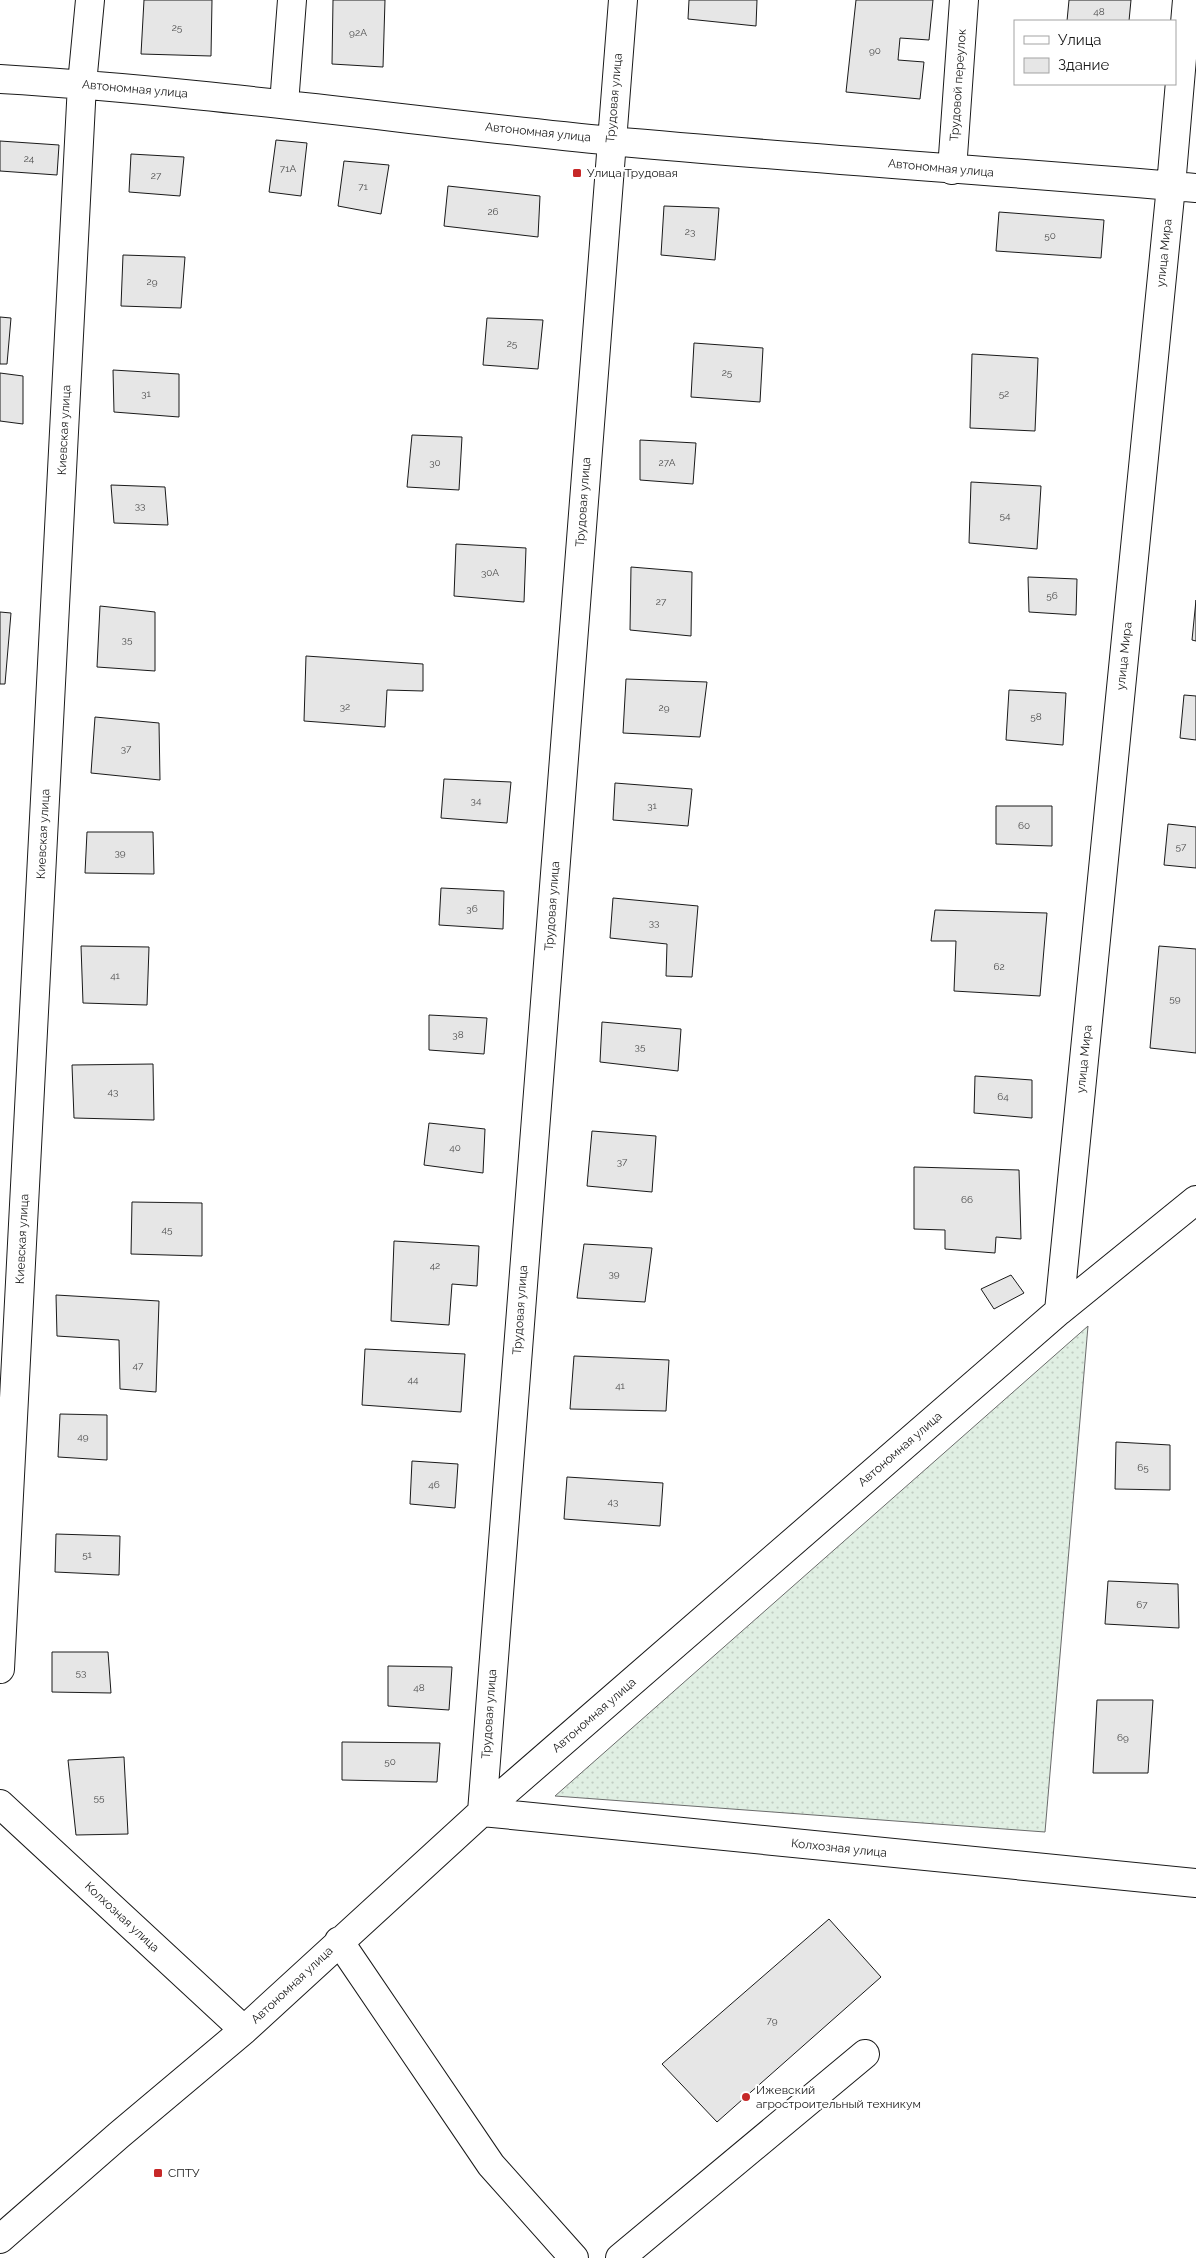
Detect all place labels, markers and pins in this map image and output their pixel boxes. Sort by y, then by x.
place label: Улица Трудовая [587,166,678,180]
marker: Улица Трудовая [571,167,583,179]
place label: Ижевский агростроительный техникум [756,2083,921,2111]
marker: Ижевский агростроительный техникум [740,2091,752,2103]
place label: СПТУ [168,2166,200,2180]
marker: СПТУ [152,2167,164,2179]

